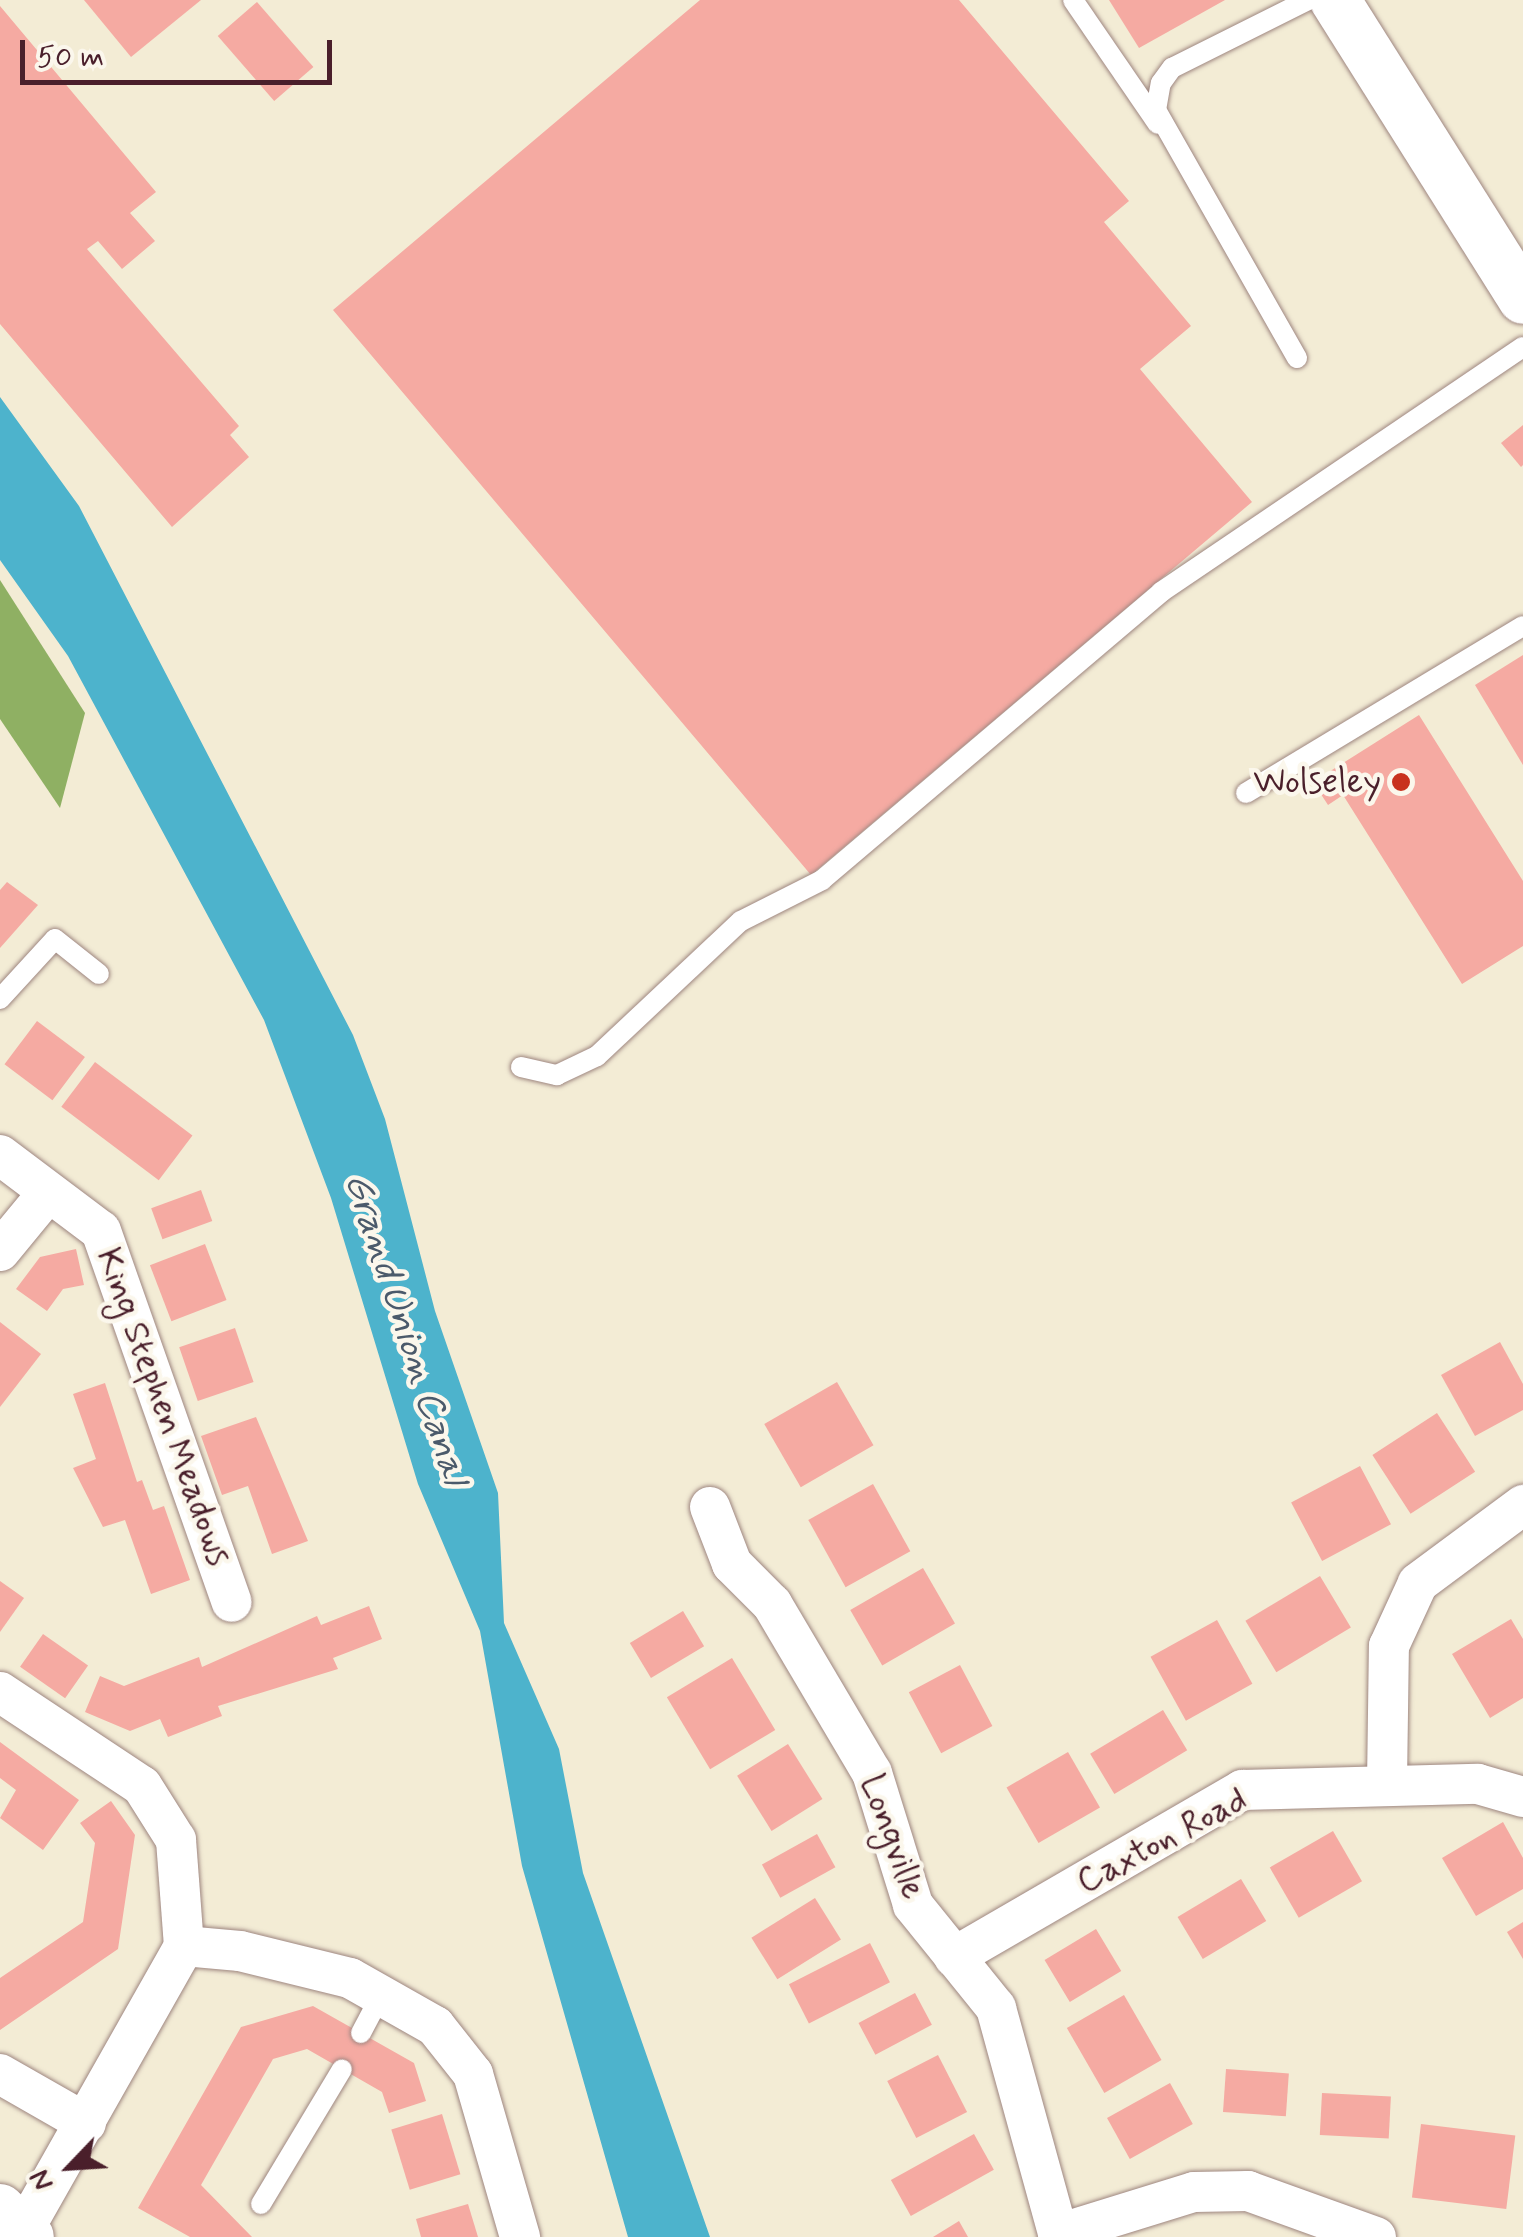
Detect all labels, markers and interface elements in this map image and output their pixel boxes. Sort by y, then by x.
scale bar [25,20,338,82]
text: 50 m [37,38,104,77]
place label: Wolseley [1253,761,1381,803]
marker: Wolseley [1390,771,1412,793]
water label: Grand Union Canal [335,1175,475,1483]
street label: King Stephen Meadows [84,1238,242,1576]
street label: Longville [850,1769,934,1905]
street label: Caxton Road [1070,1779,1254,1903]
north arrow [20,2117,120,2217]
text: N [22,2164,63,2196]

